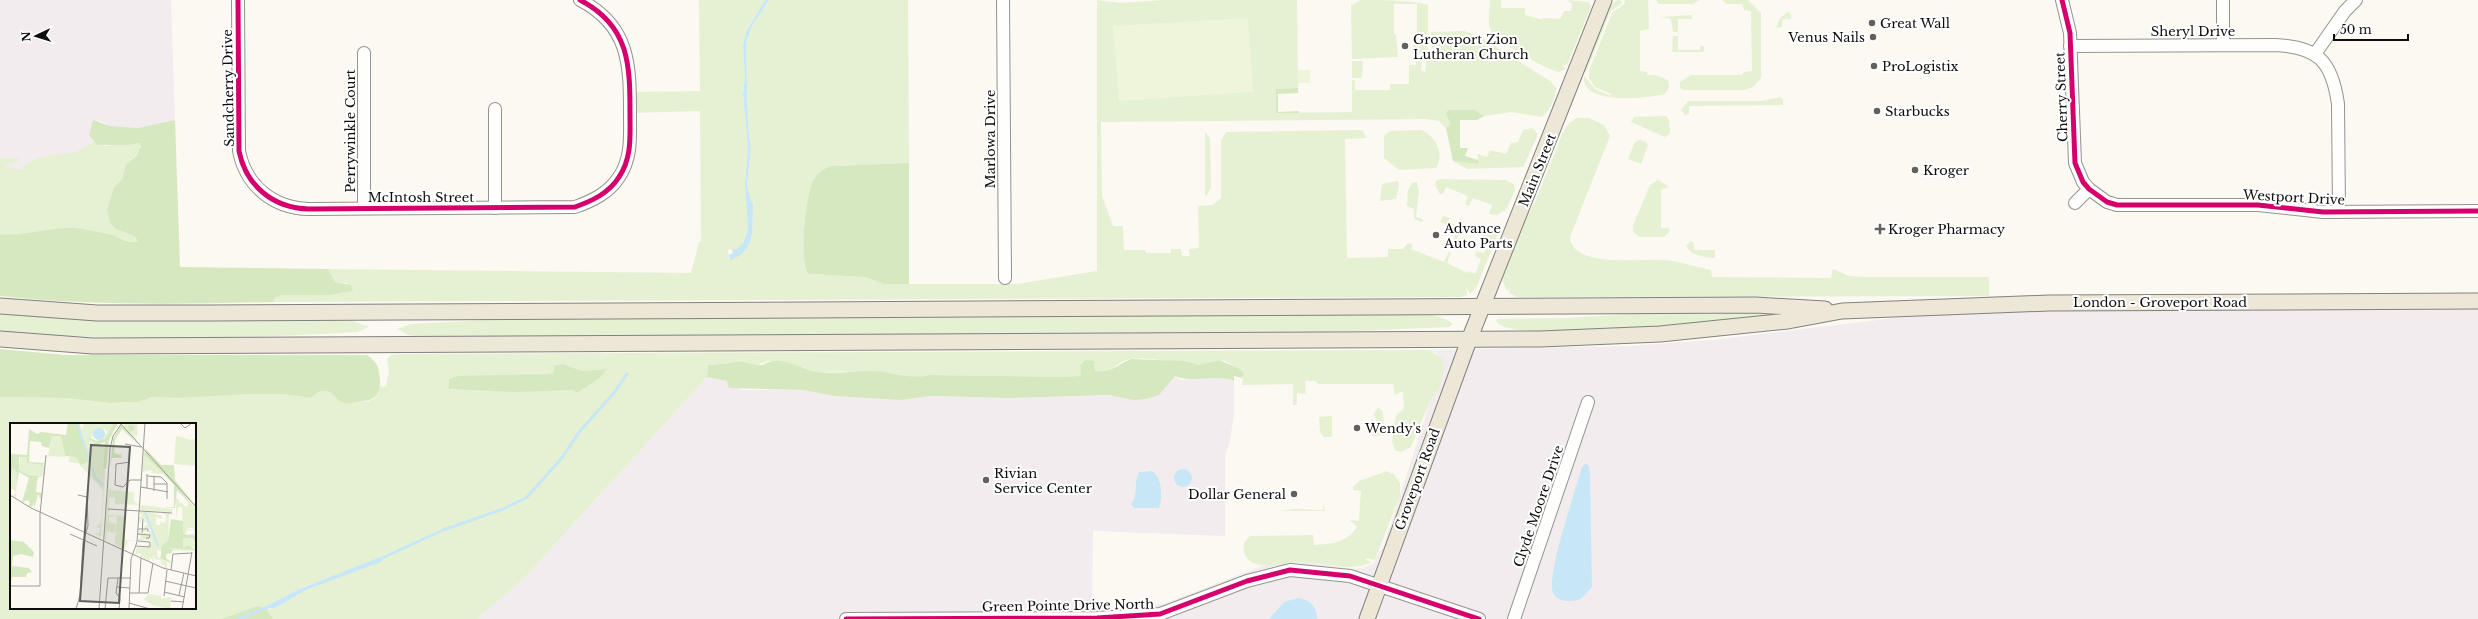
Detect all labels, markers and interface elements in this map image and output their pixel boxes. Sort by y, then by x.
place label: Great Wall [1880,15,1950,32]
north arrow [16,16,56,56]
scale bar [2334,16,2408,42]
marker: Great Wall [1867,18,1877,28]
text: 50 m [2340,22,2372,37]
street label: Sheryl Drive [2151,23,2235,40]
street label: Sandcherry Drive [219,29,238,147]
place label: Venus Nails [1787,29,1865,46]
text: N [19,30,33,42]
place label: Groveport Zion Lutheran Church [1413,31,1529,63]
marker: Venus Nails [1868,32,1878,42]
marker: Groveport Zion Lutheran Church [1400,41,1410,51]
street label: Cherry Street [2051,52,2072,142]
place label: ProLogistix [1882,58,1959,75]
marker: ProLogistix [1869,61,1879,71]
street label: Perrywinkle Court [342,69,359,193]
street label: Marlowa Drive [982,90,999,188]
place label: Starbucks [1885,103,1950,120]
marker: Starbucks [1872,106,1882,116]
street label: Main Street [1515,131,1560,209]
place label: Kroger [1923,162,1970,179]
marker: Kroger [1910,165,1920,175]
street label: Westport Drive [2242,186,2345,209]
street label: McIntosh Street [368,189,474,206]
place label: Advance Auto Parts [1443,220,1513,252]
place label: Kroger Pharmacy [1888,221,2006,238]
marker: Kroger Pharmacy [1875,224,1885,234]
marker: Advance Auto Parts [1431,230,1441,240]
street label: London - Groveport Road [2073,294,2247,311]
place label: Wendy's [1364,420,1421,437]
inset map [10,423,196,609]
marker: Wendy's [1352,423,1362,433]
street label: Groveport Road [1391,426,1444,533]
street label: Clyde Moore Drive [1510,443,1567,569]
place label: Rivian Service Center [994,465,1093,497]
marker: Rivian Service Center [981,475,991,485]
place label: Dollar General [1188,486,1286,503]
marker: Dollar General [1289,489,1299,499]
street label: Green Pointe Drive North [982,595,1154,616]

